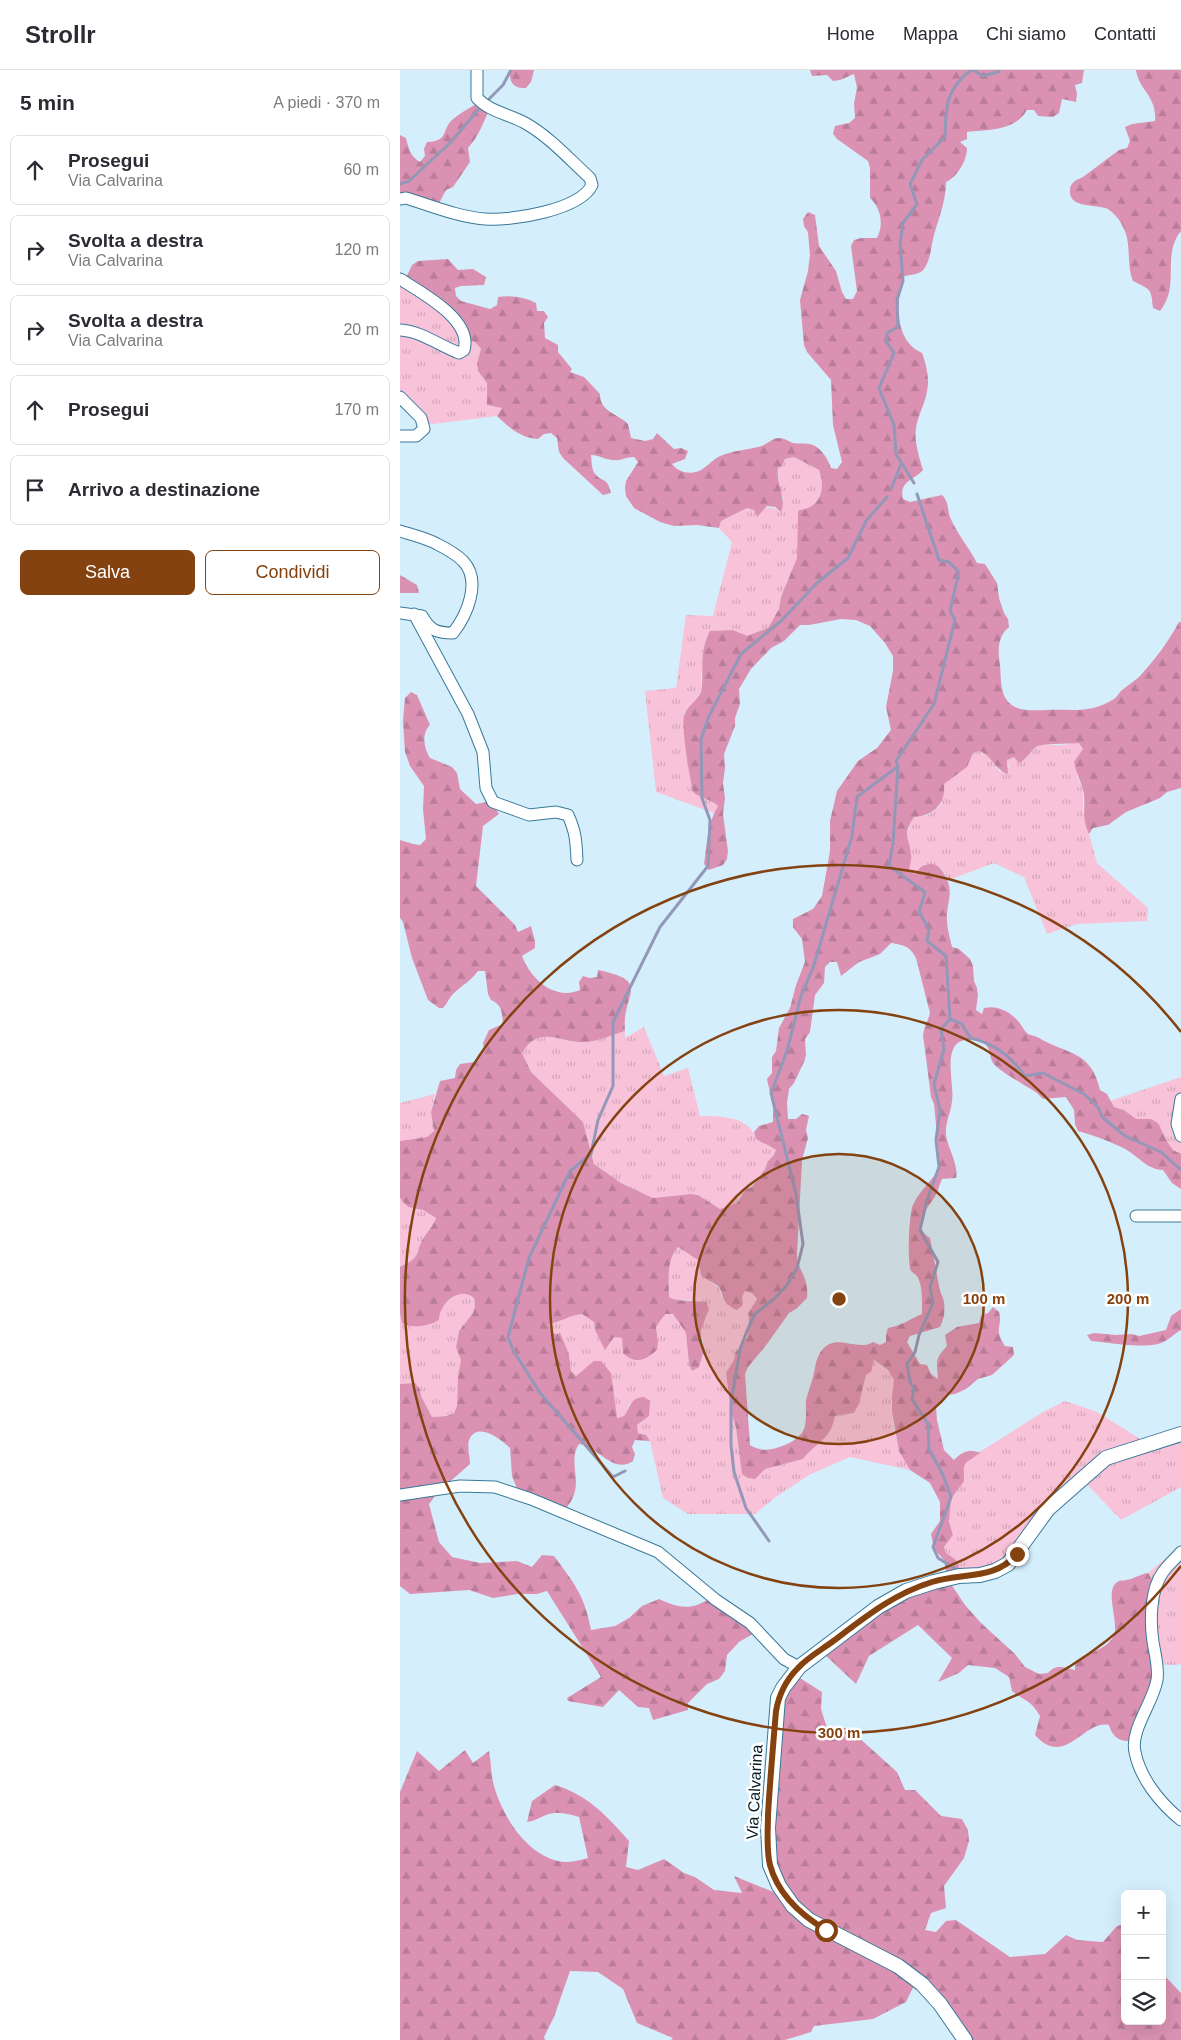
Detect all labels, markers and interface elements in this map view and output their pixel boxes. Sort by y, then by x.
text: Strollr [25,21,96,48]
text: Home [827,24,875,44]
text: Mappa [903,24,958,44]
text: Chi siamo [986,24,1066,44]
text: Contatti [1094,24,1156,44]
text: 5 min [20,91,75,114]
text: A piedi · 370 m [273,94,380,111]
text: Prosegui [68,150,149,171]
icon: ahead [21,156,49,184]
text: 60 m [343,161,379,178]
text: Via Calvarina [68,172,163,189]
text: Svolta a destra [68,230,203,251]
icon: right [21,236,49,264]
text: 120 m [335,241,379,258]
text: Via Calvarina [68,252,163,269]
text: Svolta a destra [68,310,203,331]
icon: right [21,316,49,344]
text: 20 m [343,321,379,338]
text: Via Calvarina [68,332,163,349]
icon: ahead [21,396,49,424]
text: Prosegui [68,399,149,420]
text: 170 m [335,401,379,418]
icon: arrive [21,476,49,504]
text: Arrivo a destinazione [68,479,260,500]
button: Salva [20,550,195,595]
button: Condividi [205,550,380,595]
centre of rings [830,1290,848,1308]
text: 100 m [963,1290,1005,1307]
text: 200 m [1107,1290,1149,1307]
route end [1006,1543,1029,1566]
text: 300 m [818,1724,860,1741]
street label: Via Calvarina [744,1744,765,1840]
map controls [1121,1890,1166,2025]
button: + [1121,1890,1166,1935]
route start [815,1919,838,1942]
button: − [1121,1935,1166,1980]
button: layers [1121,1980,1166,2025]

